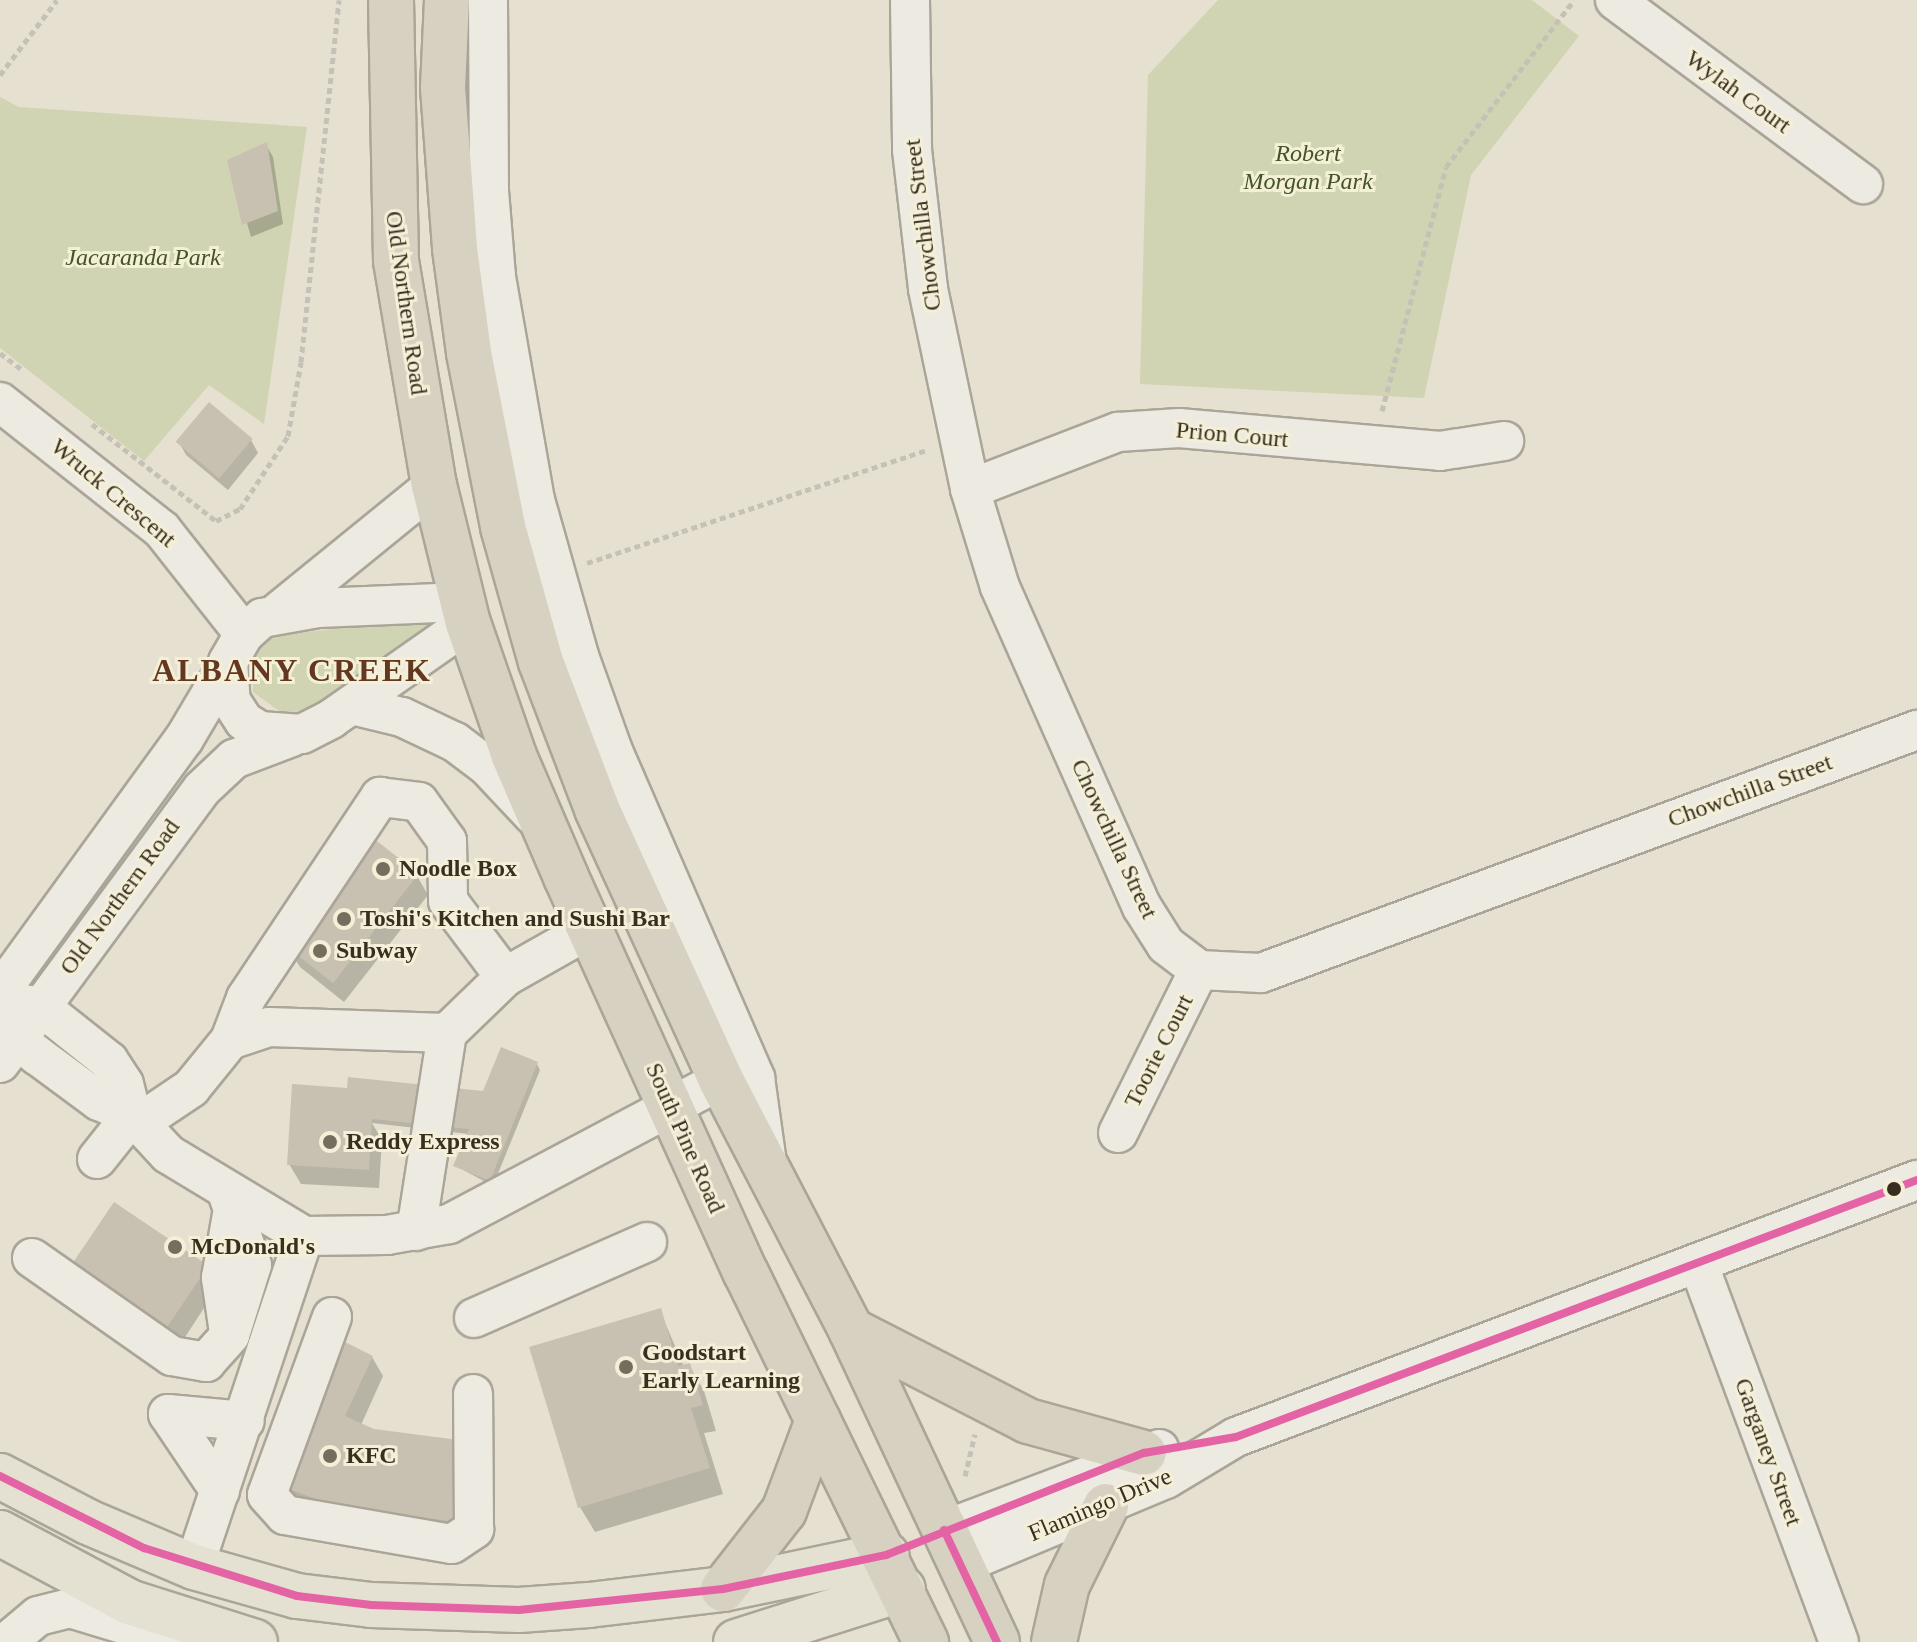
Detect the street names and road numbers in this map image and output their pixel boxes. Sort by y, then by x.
street label: Wylah Court [1680,44,1796,140]
street label: Chowchilla Street [898,138,948,312]
street label: Old Northern Road [379,209,433,397]
street label: Prion Court [1175,416,1289,454]
street label: Wruck Crescent [45,432,181,554]
street label: Chowchilla Street [1664,748,1836,834]
street label: Chowchilla Street [1064,755,1164,923]
street label: Old Northern Road [54,814,186,980]
street label: Toorie Court [1118,990,1200,1112]
street label: South Pine Road [639,1058,731,1218]
street label: Garganey Street [1728,1374,1808,1530]
street label: Flamingo Drive [1024,1462,1176,1548]

